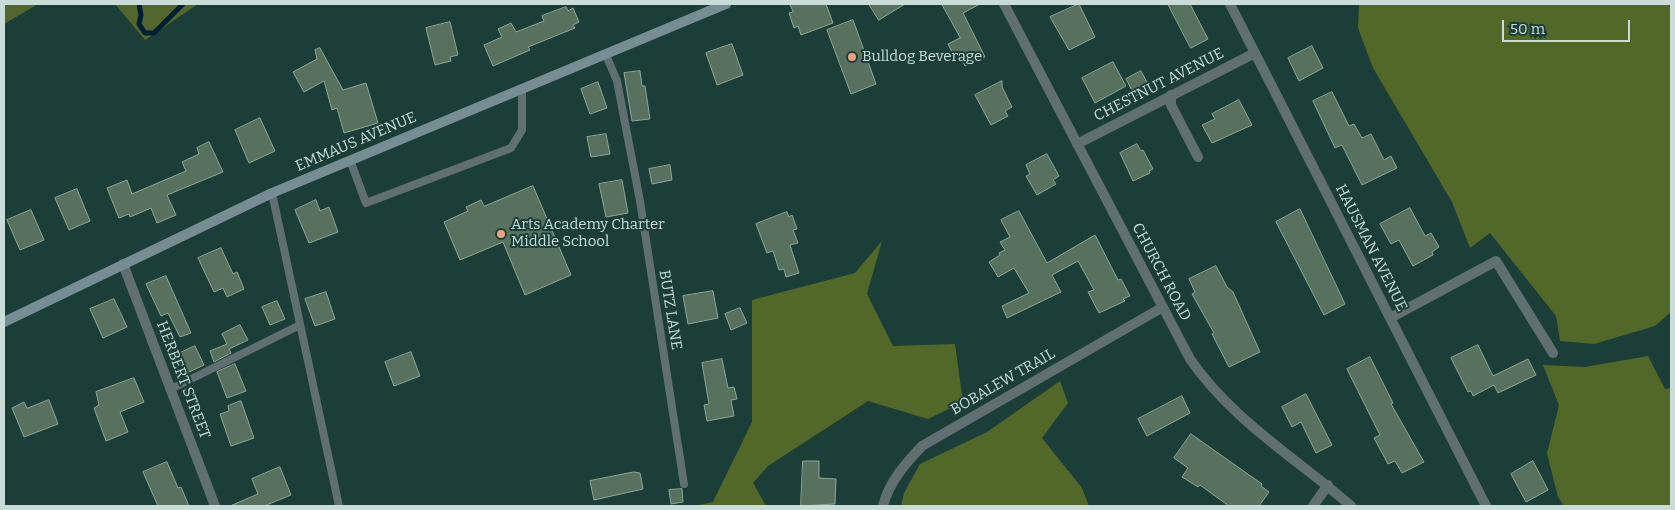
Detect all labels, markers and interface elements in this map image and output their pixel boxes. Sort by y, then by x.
scale bar [1505,10,1632,42]
text: 50 m [1510,20,1545,38]
street label: CHESTNUT AVENUE [1091,44,1227,126]
place label: Bulldog Beverage [862,48,982,66]
marker: Bulldog Beverage [846,51,858,63]
street label: EMMAUS AVENUE [293,108,419,176]
street label: HAUSMAN AVENUE [1331,182,1411,314]
place label: Arts Academy Charter Middle School [511,216,665,251]
street label: CHURCH ROAD [1128,220,1194,324]
marker: Arts Academy Charter Middle School [495,228,507,240]
street label: BUTZ LANE [655,269,685,351]
street label: HERBERT STREET [152,319,214,441]
street label: BOBALEW TRAIL [948,345,1058,419]

